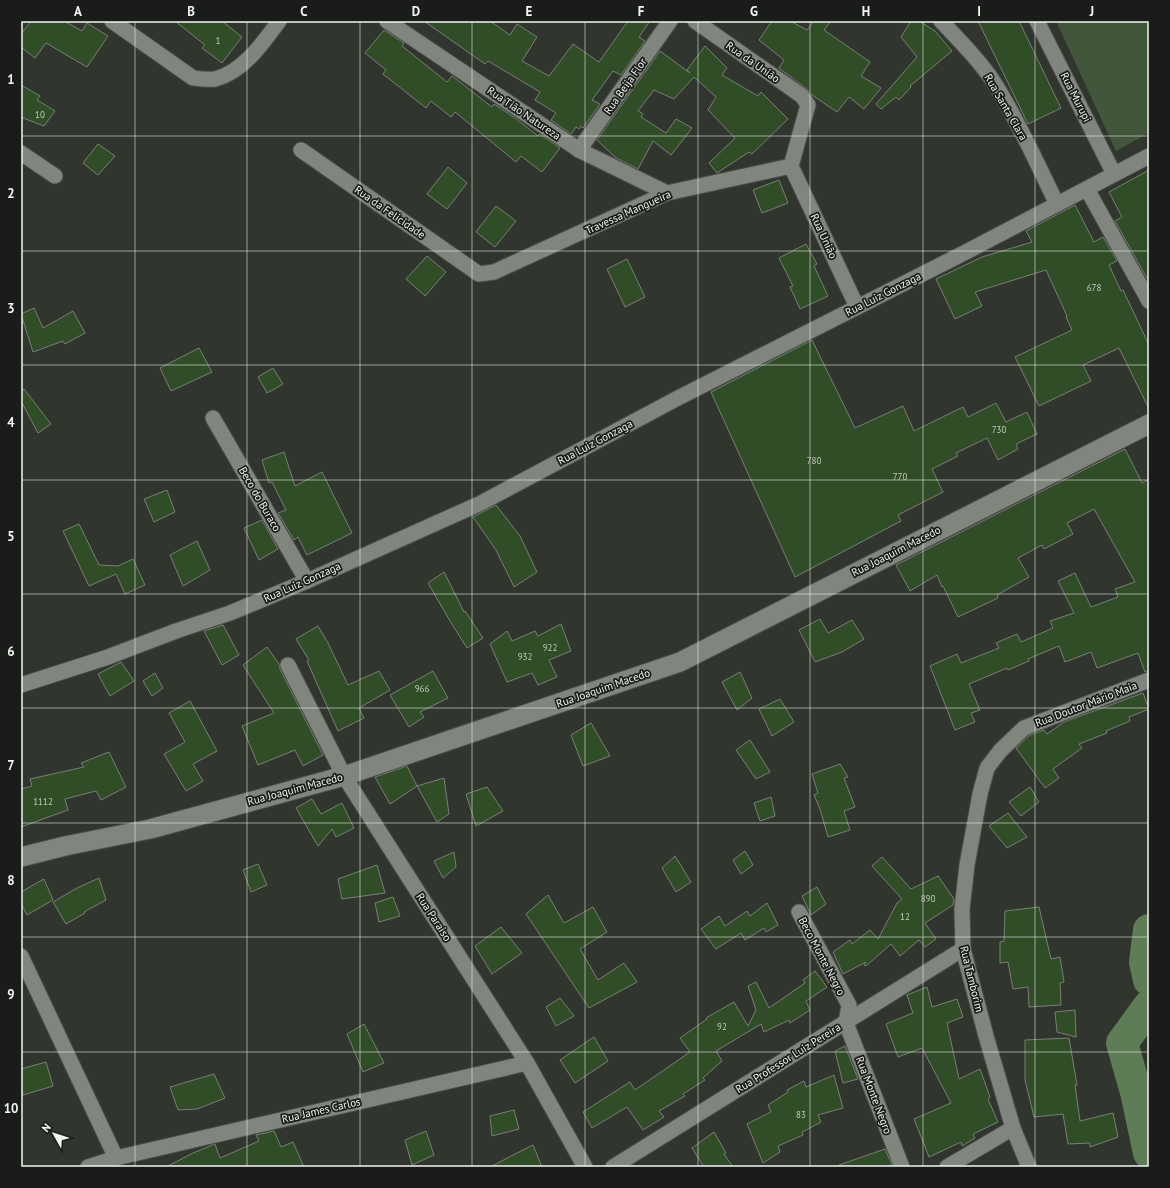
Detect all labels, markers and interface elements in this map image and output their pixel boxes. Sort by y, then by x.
text: A [74,3,82,20]
text: B [187,3,195,20]
text: C [300,3,308,20]
text: D [412,3,420,20]
text: E [526,3,533,20]
text: F [638,3,645,20]
text: G [750,3,758,20]
text: H [862,3,870,20]
text: I [977,3,981,20]
text: J [1089,3,1094,20]
house number: 1 [216,35,221,46]
street label: Rua da União [723,38,783,86]
street label: Rua Beija Flor [600,55,650,117]
street label: Rua Murupi [1058,70,1095,124]
text: 1 [7,71,15,88]
street label: Rua Santa Clara [981,71,1031,143]
street label: Rua Tião Natureza [484,83,564,143]
house number: 10 [35,109,45,120]
street label: Rua da Felicidade [352,182,428,242]
text: 2 [7,185,15,202]
street label: Travessa Mangueira [583,187,673,237]
street label: Rua União [807,211,841,261]
street label: Rua Luiz Gonzaga [843,269,923,319]
house number: 678 [1087,282,1101,293]
text: 3 [7,300,15,317]
text: 4 [7,414,15,431]
street label: Rua Luiz Gonzaga [555,416,635,468]
house number: 730 [992,424,1006,435]
house number: 780 [807,455,821,466]
street label: Beco do Buraco [236,464,284,534]
house number: 770 [893,471,907,482]
street label: Rua Joaquim Macedo [849,522,943,580]
text: 5 [7,528,15,545]
street label: Rua Luiz Gonzaga [261,559,343,605]
house number: 922 [543,642,557,653]
text: 6 [7,643,15,660]
house number: 932 [518,651,532,662]
street label: Rua Joaquim Macedo [554,665,652,711]
street label: Rua Doutor Mário Maia [1033,678,1139,730]
house number: 966 [415,683,429,694]
text: 7 [7,757,15,774]
street label: Rua Joaquim Macedo [246,770,344,808]
house number: 1112 [33,796,53,807]
text: 8 [7,872,15,889]
street label: Rua Paraiso [413,890,455,944]
house number: 890 [921,893,935,904]
house number: 12 [900,911,910,922]
street label: Beco Monte Negro [795,914,849,998]
street label: Rua Tamborim [957,945,987,1013]
text: 9 [7,986,15,1003]
street label: Rua Professor Luiz Pereira [733,1020,843,1096]
house number: 92 [717,1021,727,1032]
street label: Rua Monte Negro [853,1054,895,1136]
street label: Rua James Carlos [280,1094,362,1126]
text: 10 [4,1100,18,1117]
house number: 83 [796,1109,806,1120]
north arrow [34,1114,74,1154]
text: N [39,1120,54,1135]

